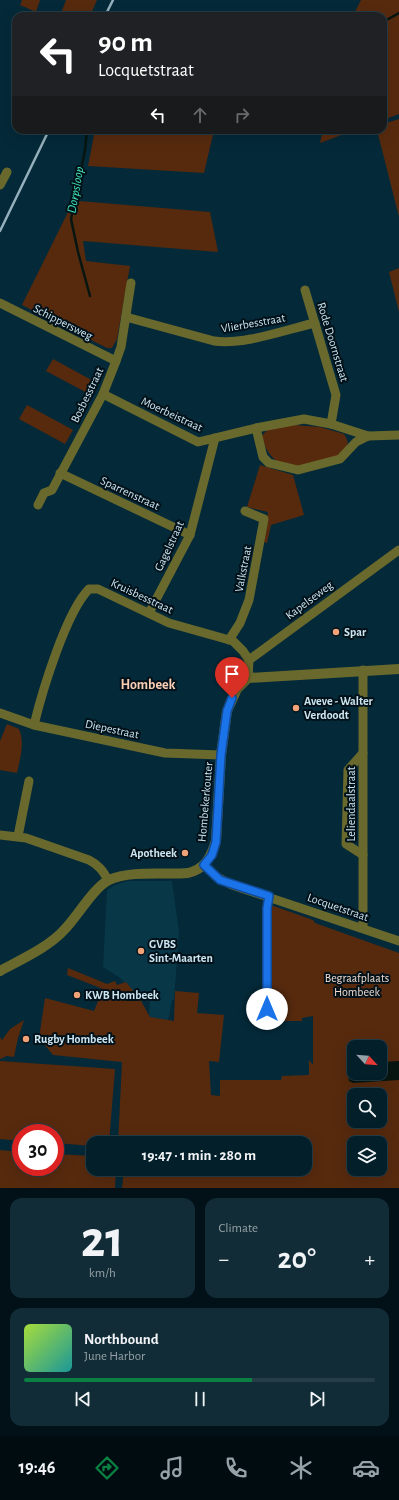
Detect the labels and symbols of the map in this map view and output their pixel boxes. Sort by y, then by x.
water label: Dorpsloop [66,165,87,214]
street label: Rode Doornstraat [315,301,351,383]
street label: Schippersweg [32,302,95,342]
street label: Vlierbesstraat [220,311,286,335]
street label: Bosbesstraat [69,365,106,424]
street label: Moerbeistraat [140,395,205,433]
street label: Sparrenstraat [99,474,162,512]
street label: Gagelstraat [152,519,186,573]
street label: Valkstraat [233,545,253,593]
street label: Kruisbesstraat [109,576,175,616]
street label: Kapelseweg [283,578,335,622]
place label: Spar [344,626,367,638]
marker: Spar [331,627,341,637]
pin [215,657,249,698]
district label: Hombeek [120,678,176,692]
place label: Aveve - Walter Verdoodt [304,695,374,721]
marker: Aveve - Walter Verdoodt [291,703,301,713]
street label: Diepestraat [84,717,140,741]
street label: Hombekerkouter [196,761,214,842]
street label: Leliendaalstraat [345,766,357,842]
place label: Apotheek [130,847,177,859]
marker: Apotheek [180,848,190,858]
street label: Locquetstraat [306,891,370,923]
place label: GVBS Sint-Maarten [149,938,213,964]
marker: GVBS Sint-Maarten [136,946,146,956]
park label: Begraafplaats Hombeek [325,972,389,998]
position arrow [246,988,288,1030]
place label: KWB Hombeek [85,989,159,1001]
marker: KWB Hombeek [72,990,82,1000]
place label: Rugby Hombeek [34,1033,114,1046]
marker: Rugby Hombeek [21,1034,31,1044]
north arrow [347,1040,387,1080]
speed limit sign: 30 [12,1124,64,1176]

